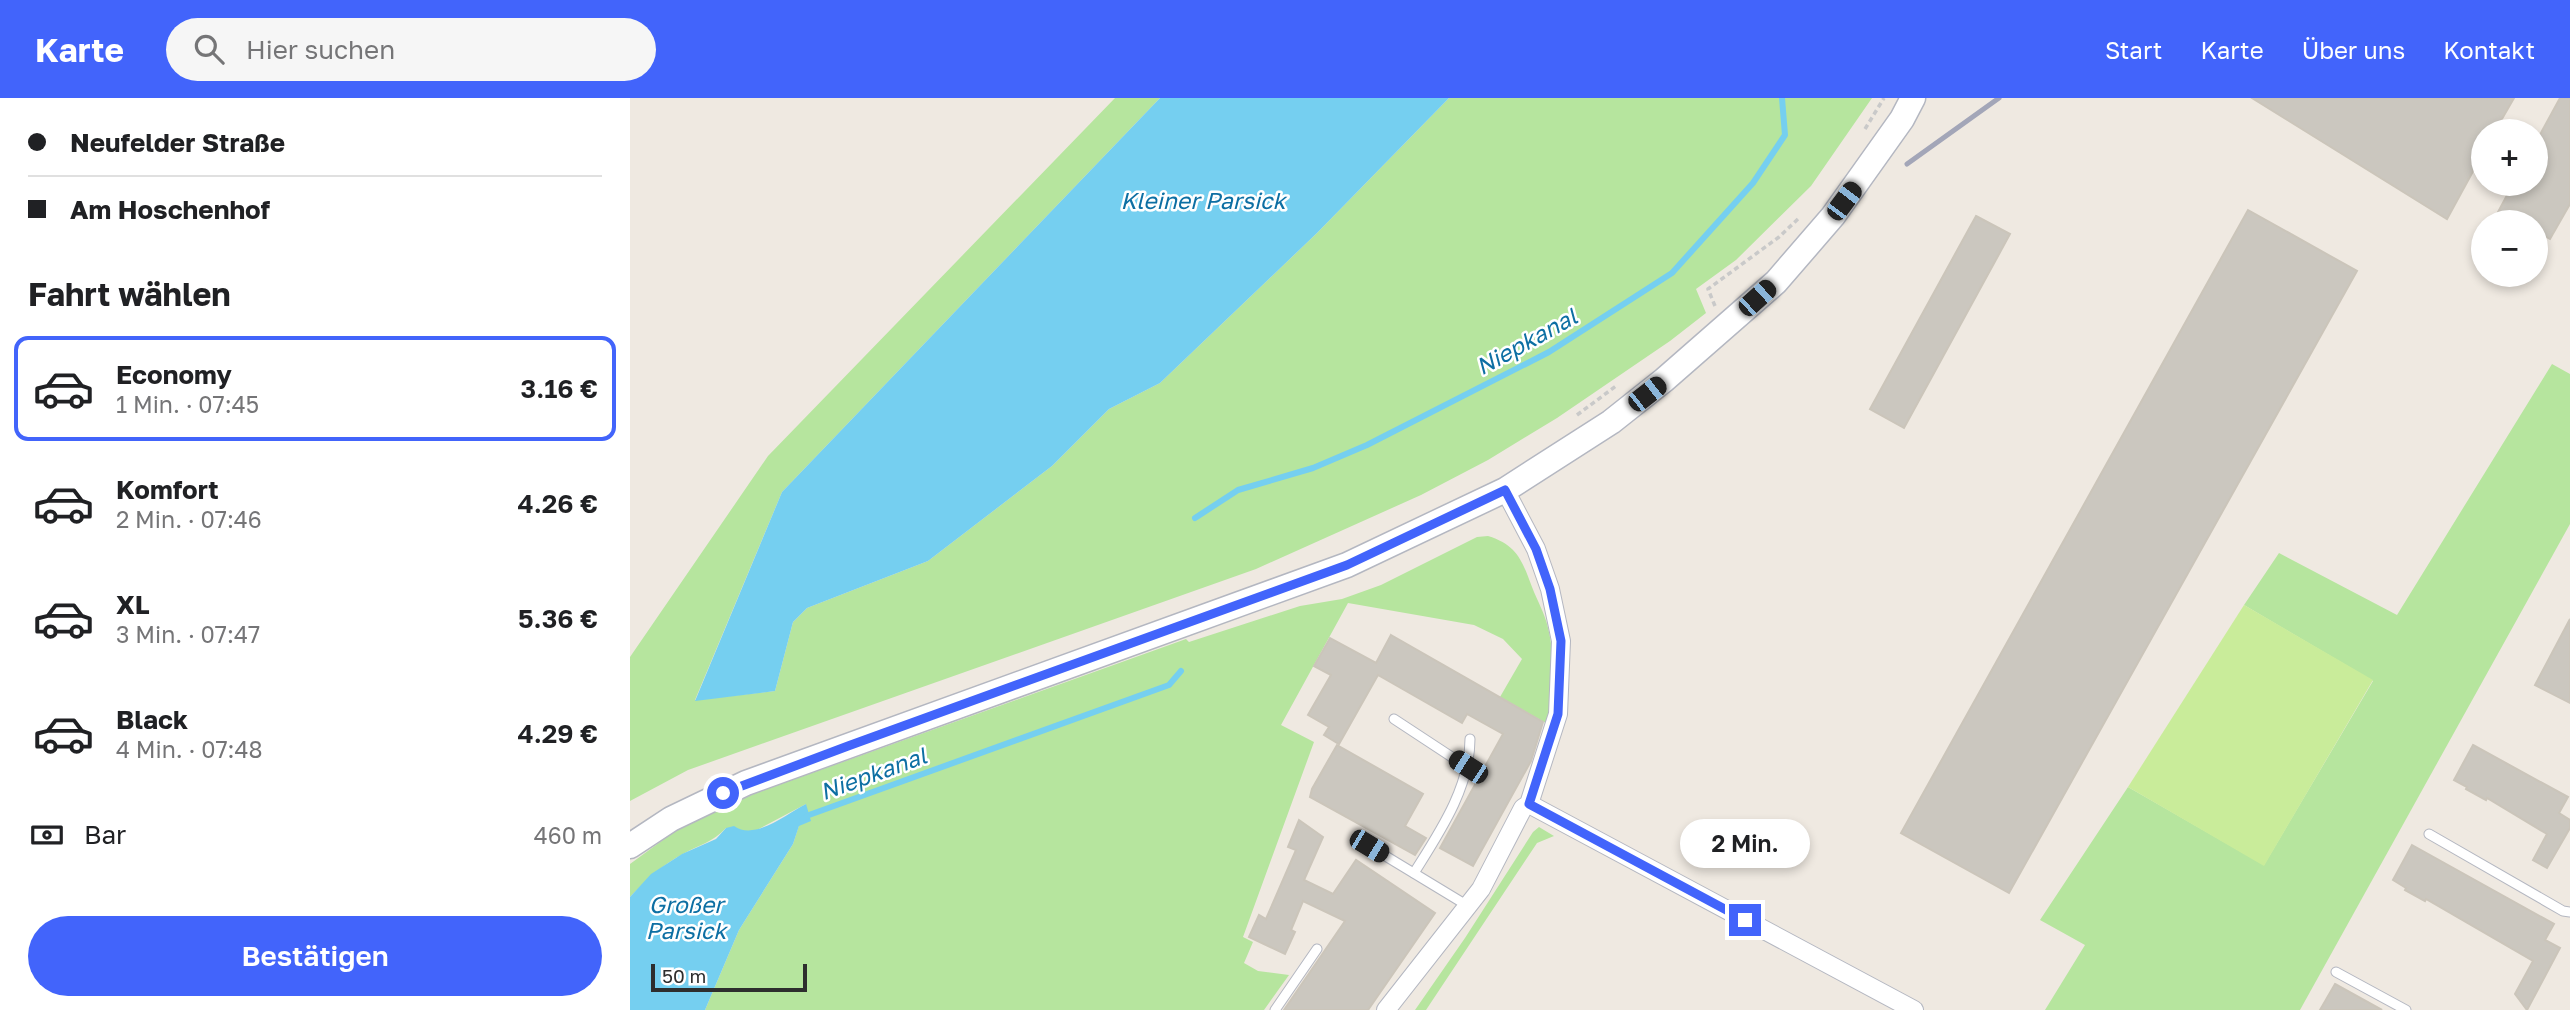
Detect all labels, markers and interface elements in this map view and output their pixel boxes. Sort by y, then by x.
search box [166,18,656,81]
text: Karte [35,30,124,69]
icon: search [190,30,228,68]
text: Hier suchen [246,34,395,65]
text: Start [2105,35,2162,64]
text: Karte [2200,35,2264,64]
text: Über uns [2302,35,2405,64]
text: Kontakt [2443,35,2535,64]
map controls [2471,119,2548,287]
button: + [2471,119,2548,196]
text: Neufelder Straße [70,127,285,158]
car [1823,178,1866,224]
water label: Kleiner Parsick [1120,186,1288,214]
text: Am Hoschenhof [70,194,270,225]
button: − [2471,210,2548,287]
text: Fahrt wählen [28,275,231,313]
car [1735,276,1780,320]
water label: Niepkanal [1471,301,1583,380]
icon: car [32,357,95,420]
text: Economy [116,359,232,390]
text: 3.16 € [520,373,598,404]
car [1624,373,1671,415]
text: 1 Min. · 07:45 [116,390,259,418]
icon: car [32,472,95,535]
text: Komfort [116,474,219,505]
text: 4.26 € [517,488,598,519]
text: 2 Min. · 07:46 [116,505,262,533]
icon: car [32,587,95,650]
text: XL [116,589,150,620]
text: 5.36 € [518,603,598,634]
text: 3 Min. · 07:47 [116,620,260,648]
icon: car [32,702,95,765]
text: Black [116,704,188,735]
text: 4.29 € [517,718,598,749]
text: 4 Min. · 07:48 [116,735,263,763]
water label: Niepkanal [816,740,932,805]
car [1445,747,1492,787]
route start [707,777,739,809]
icon: cash [28,816,66,854]
callout: 2 Min. [1680,818,1810,868]
text: Bar [84,819,126,850]
text: 460 m [534,821,602,849]
car [1346,826,1393,866]
text: 2 Min. [1711,829,1779,857]
water label: Großer Parsick [646,890,728,944]
route end [1729,904,1761,936]
button: Bestätigen [28,916,602,996]
scale bar [651,961,807,993]
text: 50 m [662,964,706,987]

